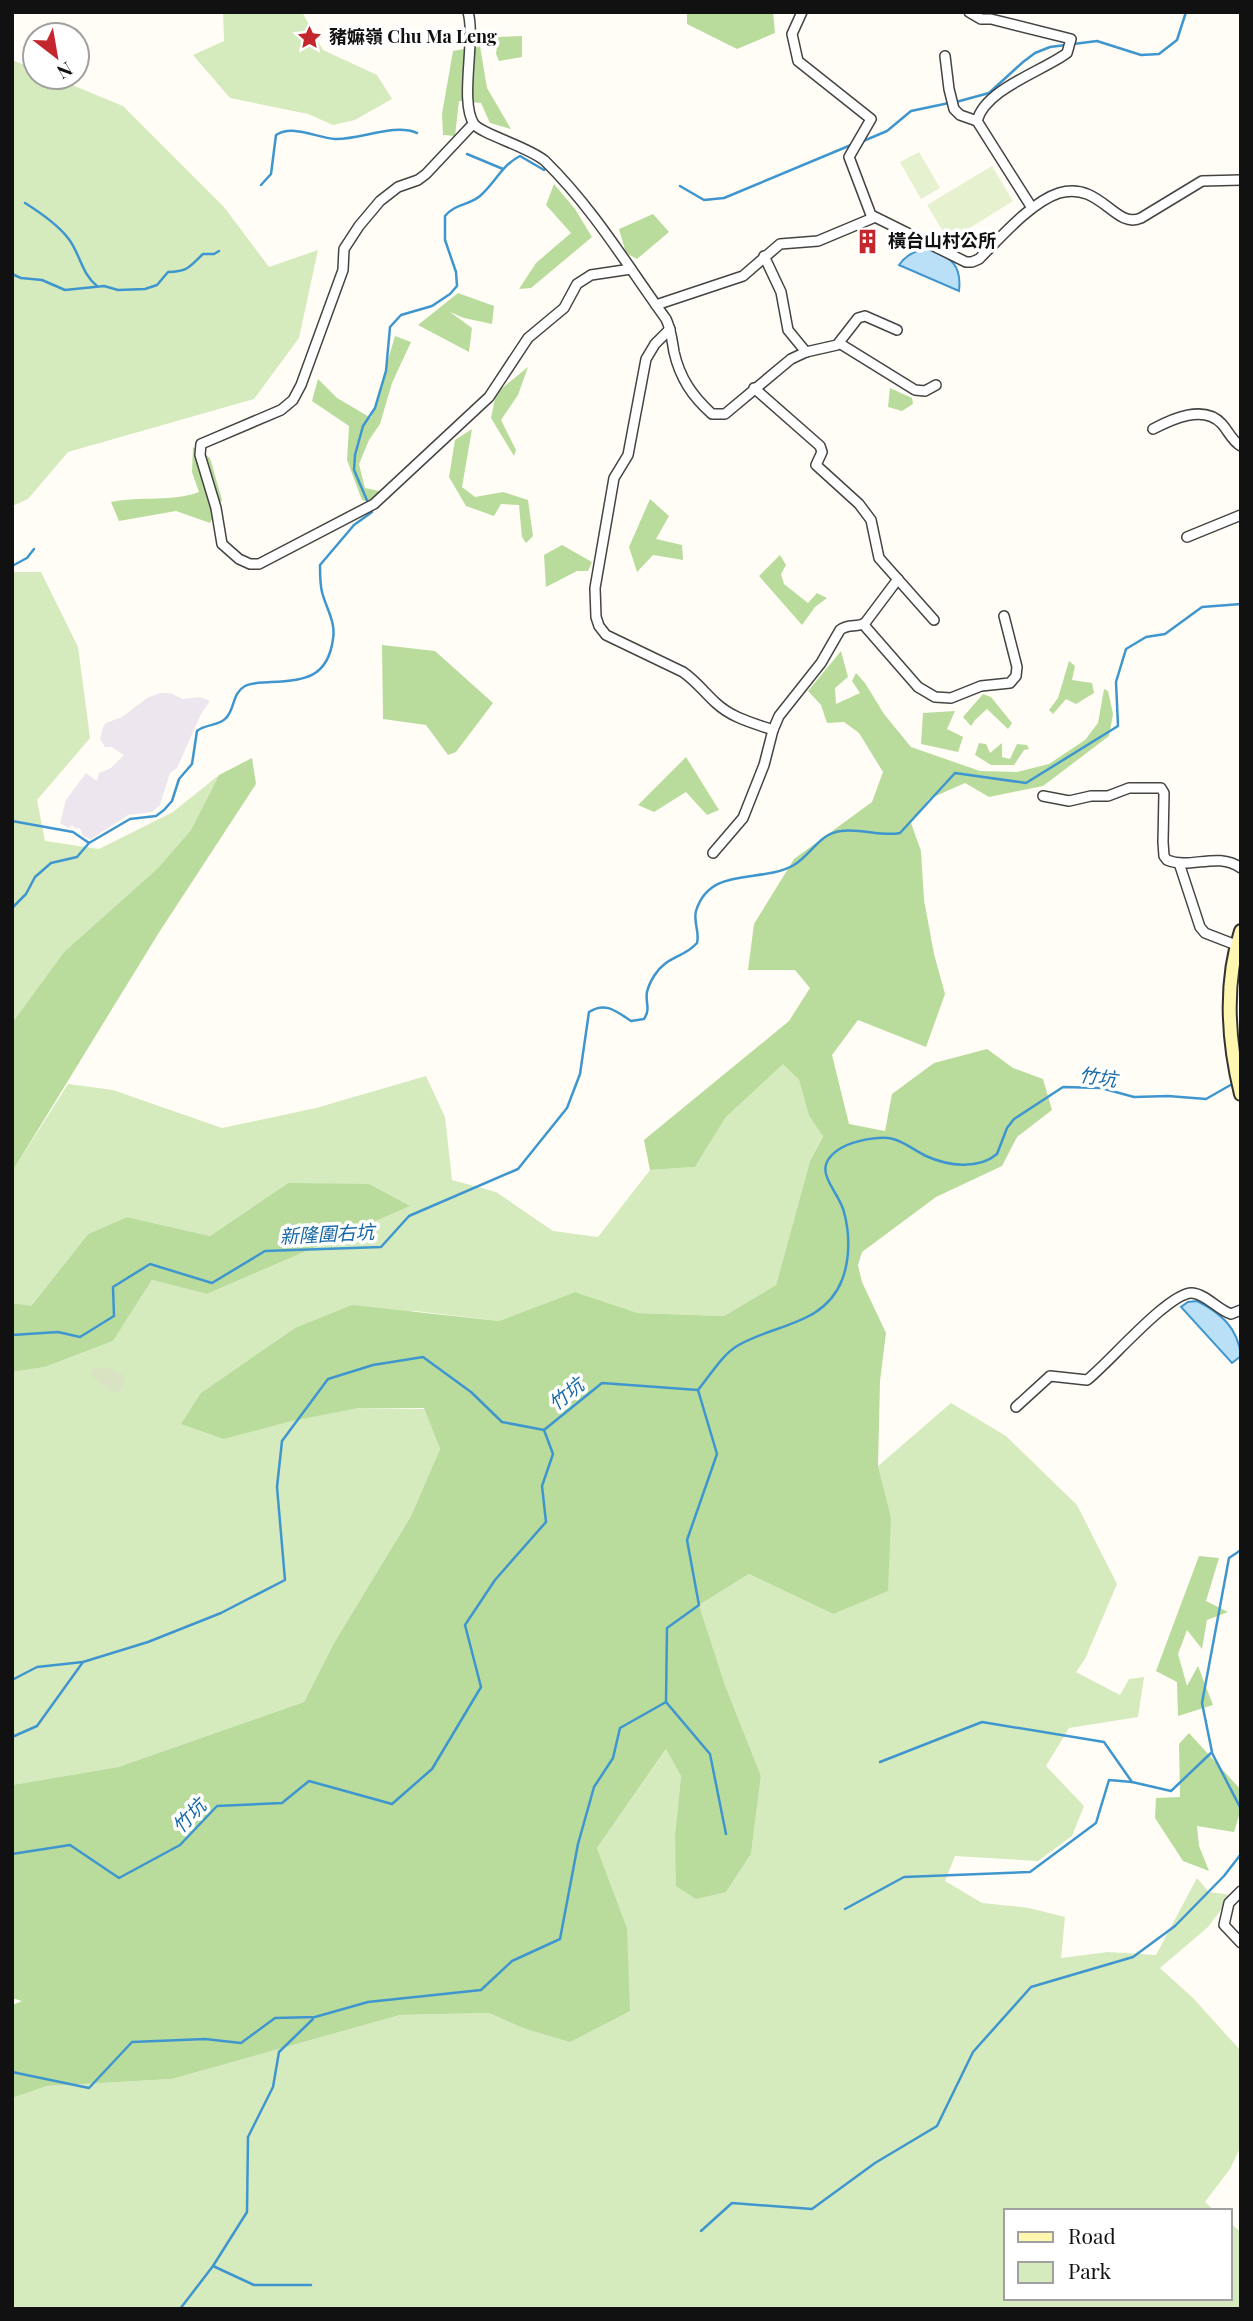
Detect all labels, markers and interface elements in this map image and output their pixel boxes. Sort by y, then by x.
north arrow [21,21,91,91]
place icon: 豬嫲嶺 Chu Ma Leng [295,23,323,51]
place label: 豬嫲嶺 Chu Ma Leng [329,24,497,48]
text: N [52,57,78,86]
building icon: 橫台山村公所 [854,227,882,255]
place label: 橫台山村公所 [888,228,996,252]
water label: 竹坑 [1078,1060,1122,1092]
water label: 新隆圍右坑 [279,1217,378,1248]
water label: 竹坑 [542,1369,591,1415]
water label: 竹坑 [166,1790,213,1838]
legend [1004,2209,1232,2300]
text: Road [1068,2221,1116,2249]
text: Park [1068,2256,1112,2284]

